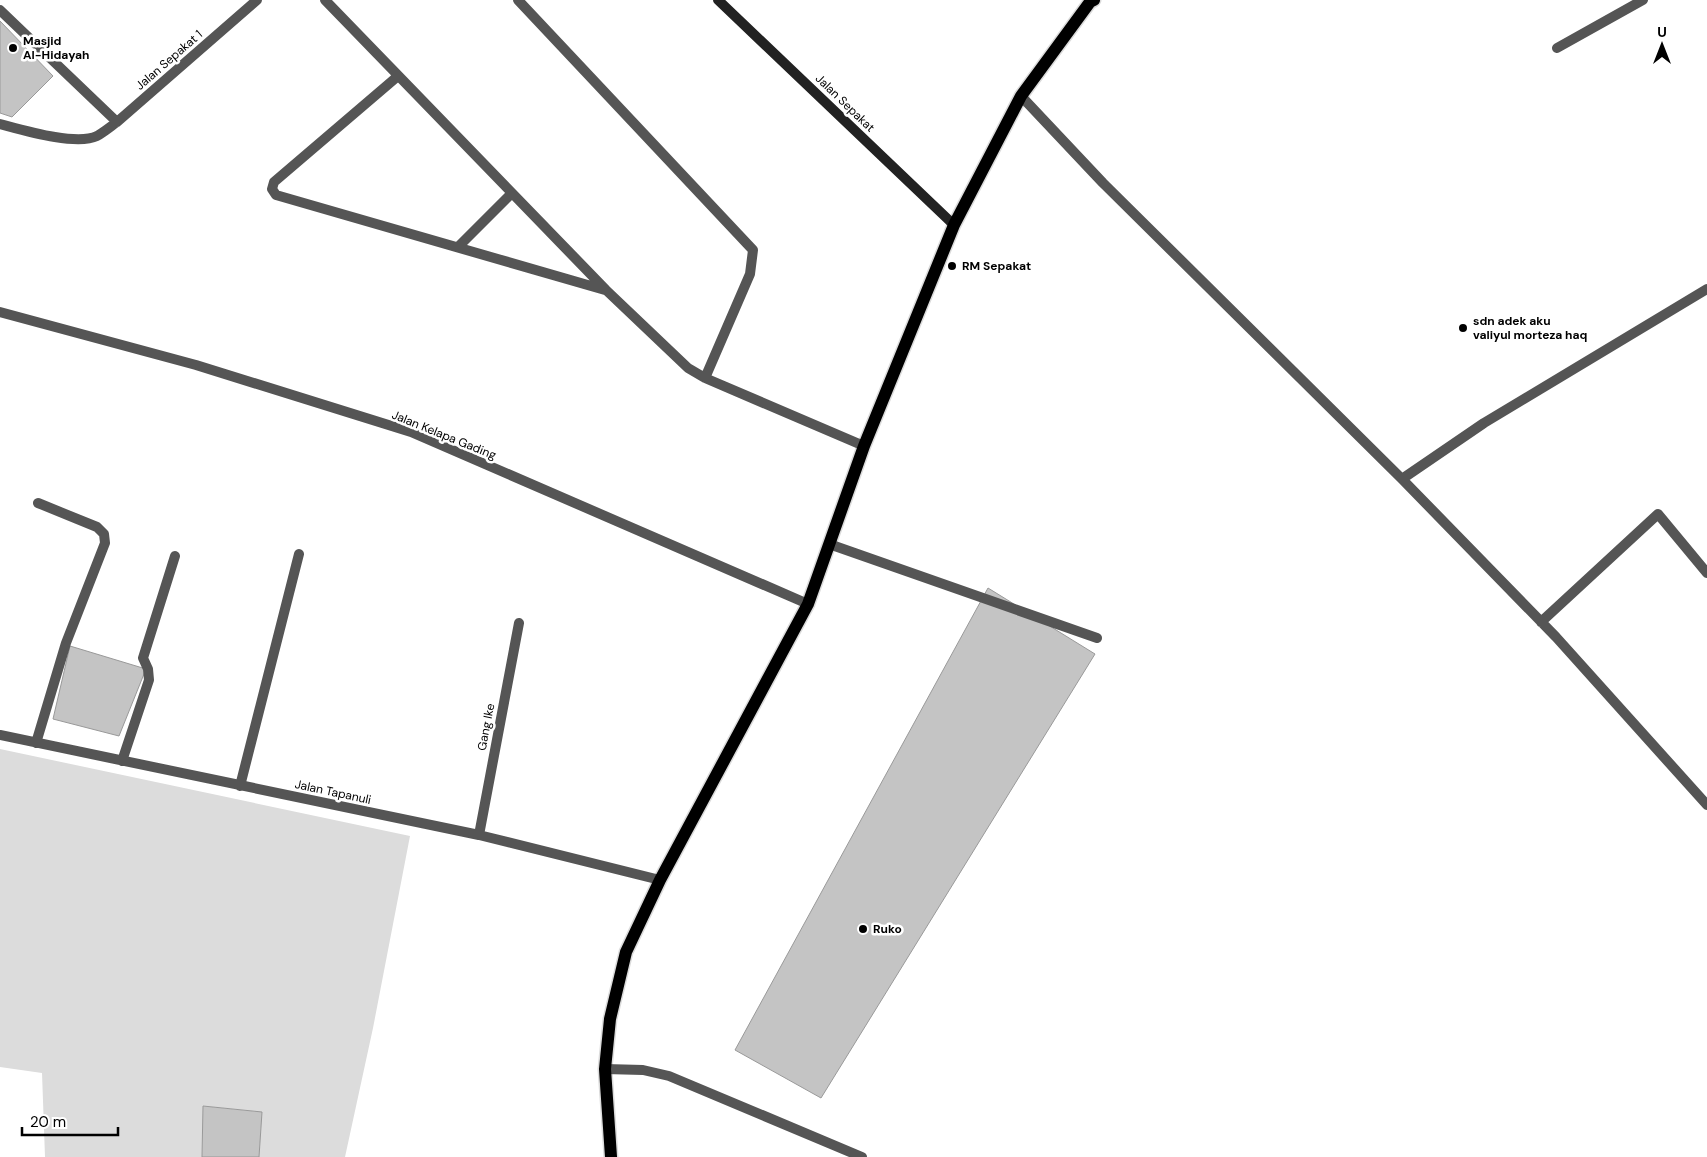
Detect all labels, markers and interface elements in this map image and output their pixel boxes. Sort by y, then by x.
north arrow [1637,20,1687,70]
text: U [1657,23,1667,41]
street label: Jalan Sepakat 1 [132,27,206,93]
place label: Masjid Al-Hidayah [23,33,89,63]
marker: Masjid Al-Hidayah [7,42,19,54]
street label: Jalan Sepakat [812,71,878,136]
place label: RM Sepakat [962,258,1031,274]
marker: RM Sepakat [946,260,958,272]
place label: sdn adek aku valiyul morteza haq [1473,313,1588,343]
marker: sdn adek aku valiyul morteza haq [1457,322,1469,334]
street label: Jalan Kelapa Gading [389,407,499,463]
street label: Gang Ike [474,702,498,752]
street label: Jalan Tapanuli [293,776,373,808]
place label: Ruko [873,921,902,937]
marker: Ruko [857,923,869,935]
scale bar [22,1104,119,1136]
text: 20 m [30,1112,66,1132]

